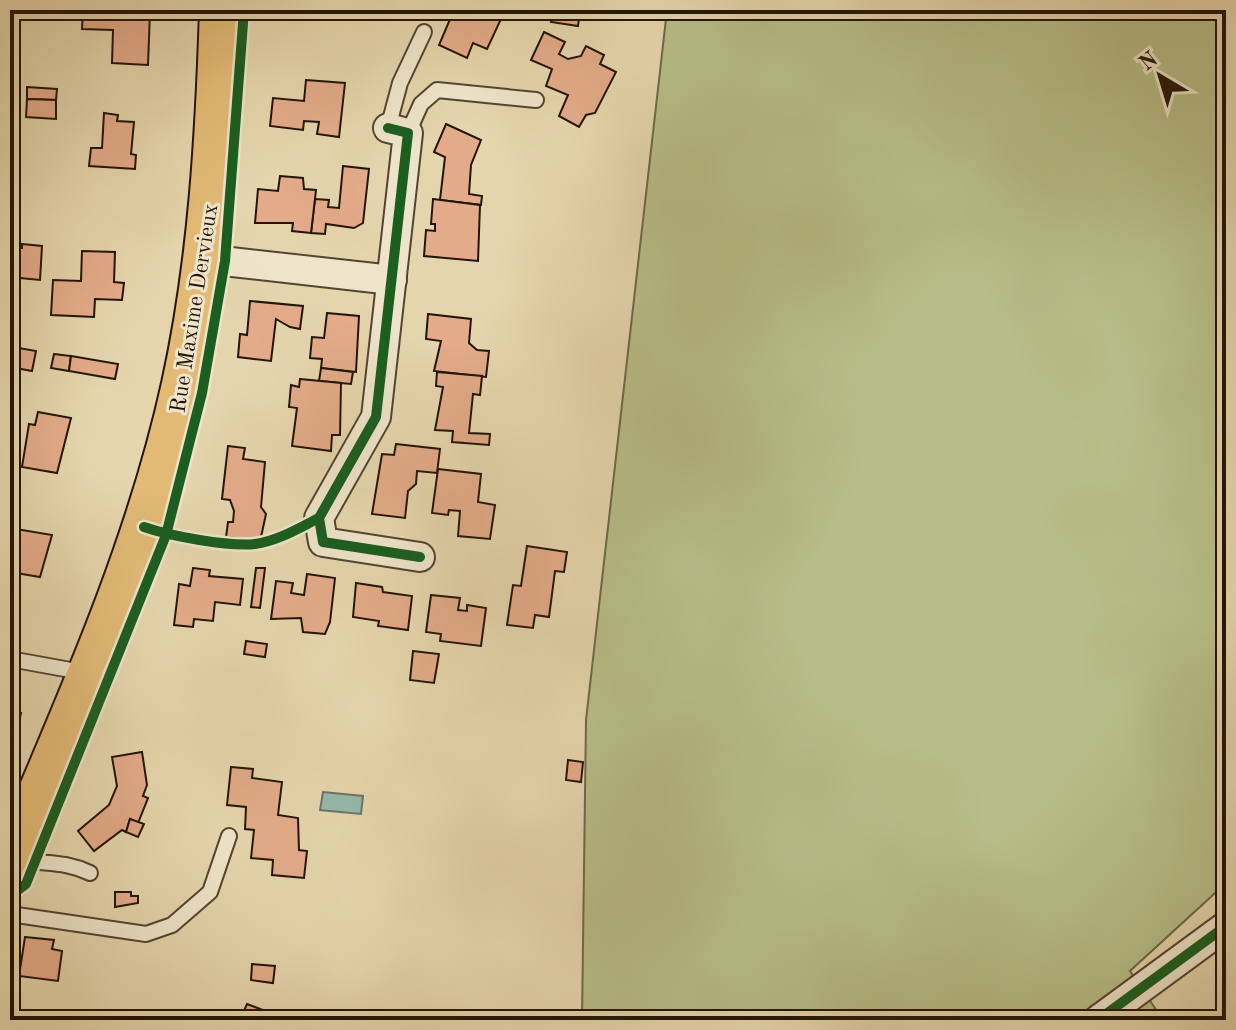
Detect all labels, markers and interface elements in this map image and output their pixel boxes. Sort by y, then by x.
north arrow [1120,36,1200,116]
text: N [1136,48,1162,76]
street label: Rue Maxime Dervieux [168,202,222,414]

